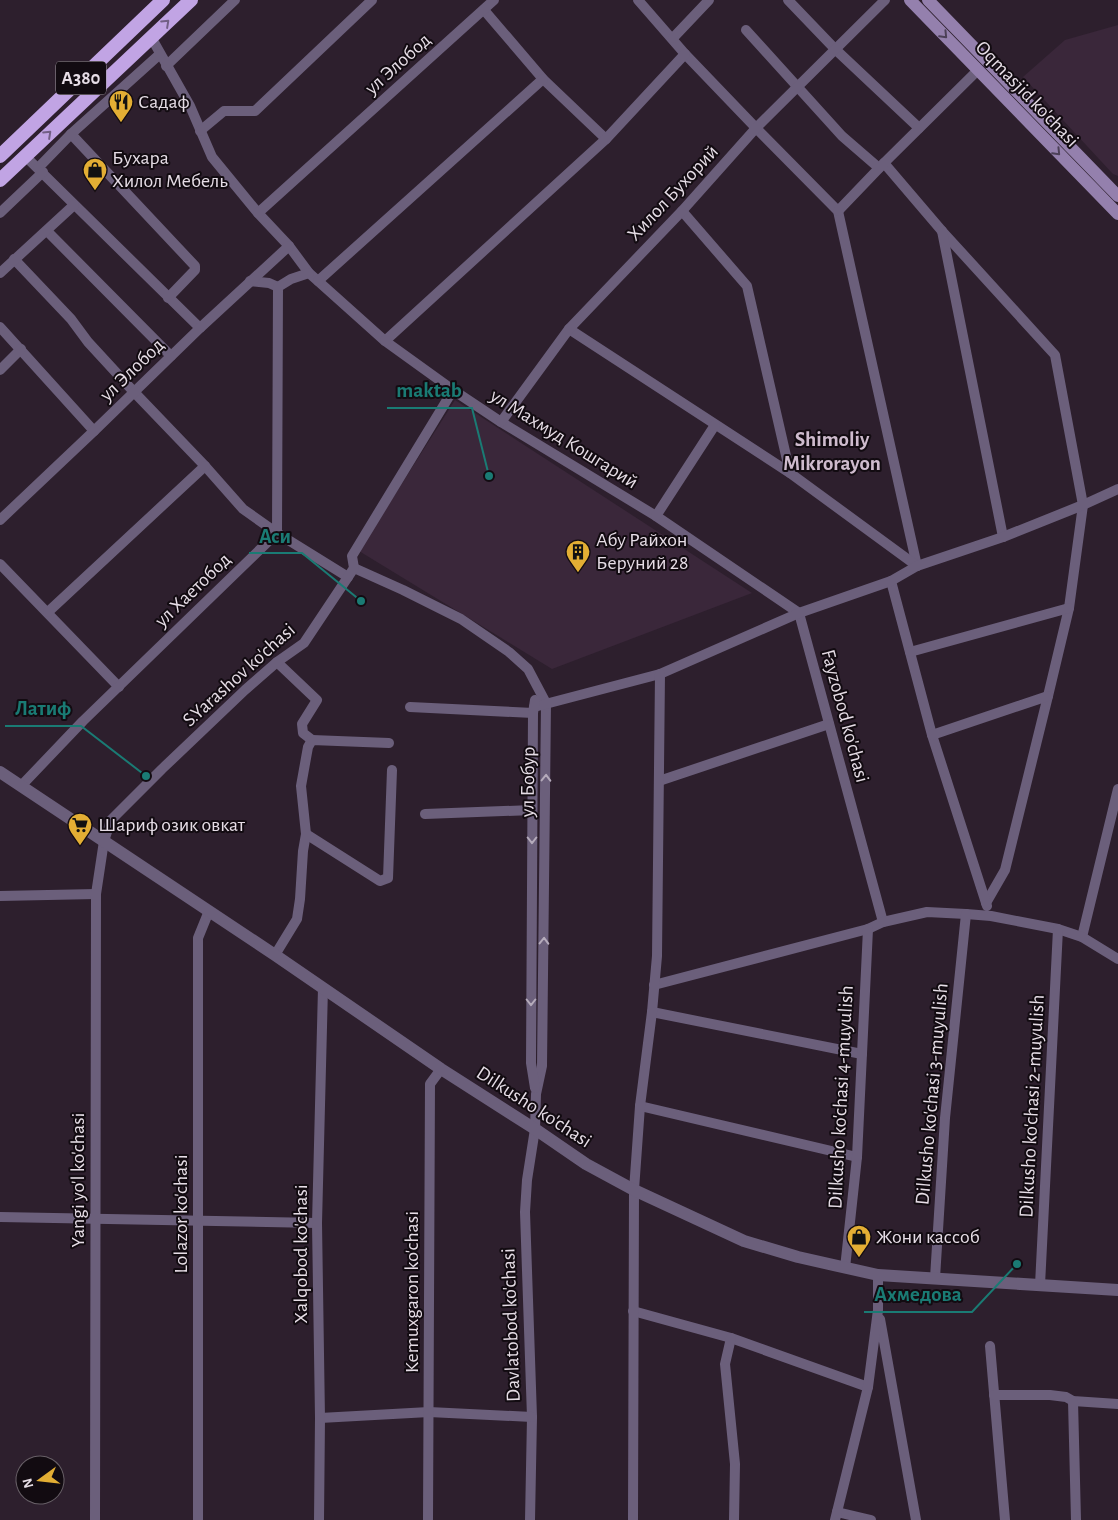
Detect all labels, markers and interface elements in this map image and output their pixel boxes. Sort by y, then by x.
one-way arrow [161,20,170,29]
one-way arrow [938,29,947,38]
street label: ул Элобод [361,30,435,99]
street label: Oqmasjid ko'chasi [972,37,1082,151]
road number: A380 [56,62,106,94]
restaurant icon: Садаф [108,89,134,123]
place label: Садаф [138,92,190,112]
one-way arrow [42,131,51,140]
street label: Хилол Бухорий [624,141,722,245]
one-way arrow [1051,146,1060,155]
place label: Бухара Хилол Мебель [112,148,228,191]
shop icon: Бухара Хилол Мебель [82,157,108,191]
street label: ул Элобод [95,335,168,406]
callout: maktab [387,372,472,408]
text: maktab [396,380,462,401]
street label: ул Махмуд Кошгарий [486,385,641,493]
district label: Shimoliy Mikrorayon [783,429,881,474]
callout: Аси [249,517,302,553]
text: Аси [259,526,291,547]
place label: Абу Райхон Беруний 28 [596,530,688,573]
building icon: Абу Райхон Беруний 28 [565,539,591,573]
street label: ул Хаетобод [150,549,235,632]
street label: S.Yarashov ko'chasi [179,620,299,730]
street label: Fayzobod ko'chasi [818,647,872,785]
callout: Латиф [5,690,81,726]
text: Латиф [15,698,71,719]
street label: ул Бобур [517,747,539,818]
one-way arrow [541,774,551,782]
supermarket icon: Шариф озик овкат [67,812,93,846]
place label: Шариф озик овкат [98,815,246,835]
one-way arrow [527,836,537,844]
one-way arrow [539,936,549,944]
street label: Dilkusho ko'chasi 3-muyulish [912,982,952,1206]
street label: Dilkusho ko'chasi 4-muyulish [825,985,857,1209]
street label: Dilkusho ko'chasi 2-muyulish [1016,994,1048,1218]
one-way arrow [526,999,536,1007]
street label: Dilkusho ko'chasi [473,1062,595,1152]
street label: Yangi yo'l ko'chasi [68,1113,88,1247]
street label: Lolazor ko'chasi [171,1154,191,1274]
street label: Xalqobod ko'chasi [291,1184,311,1324]
street label: Kemuxgaron ko'chasi [402,1211,422,1373]
shop icon: Жони кассоб [846,1224,872,1258]
place label: Жони кассоб [876,1227,980,1247]
street label: Davlatobod ko'chasi [498,1248,524,1402]
callout: Ахмедова [864,1276,972,1312]
text: Ахмедова [874,1284,962,1305]
north arrow [15,1455,65,1505]
text: N [20,1477,36,1490]

